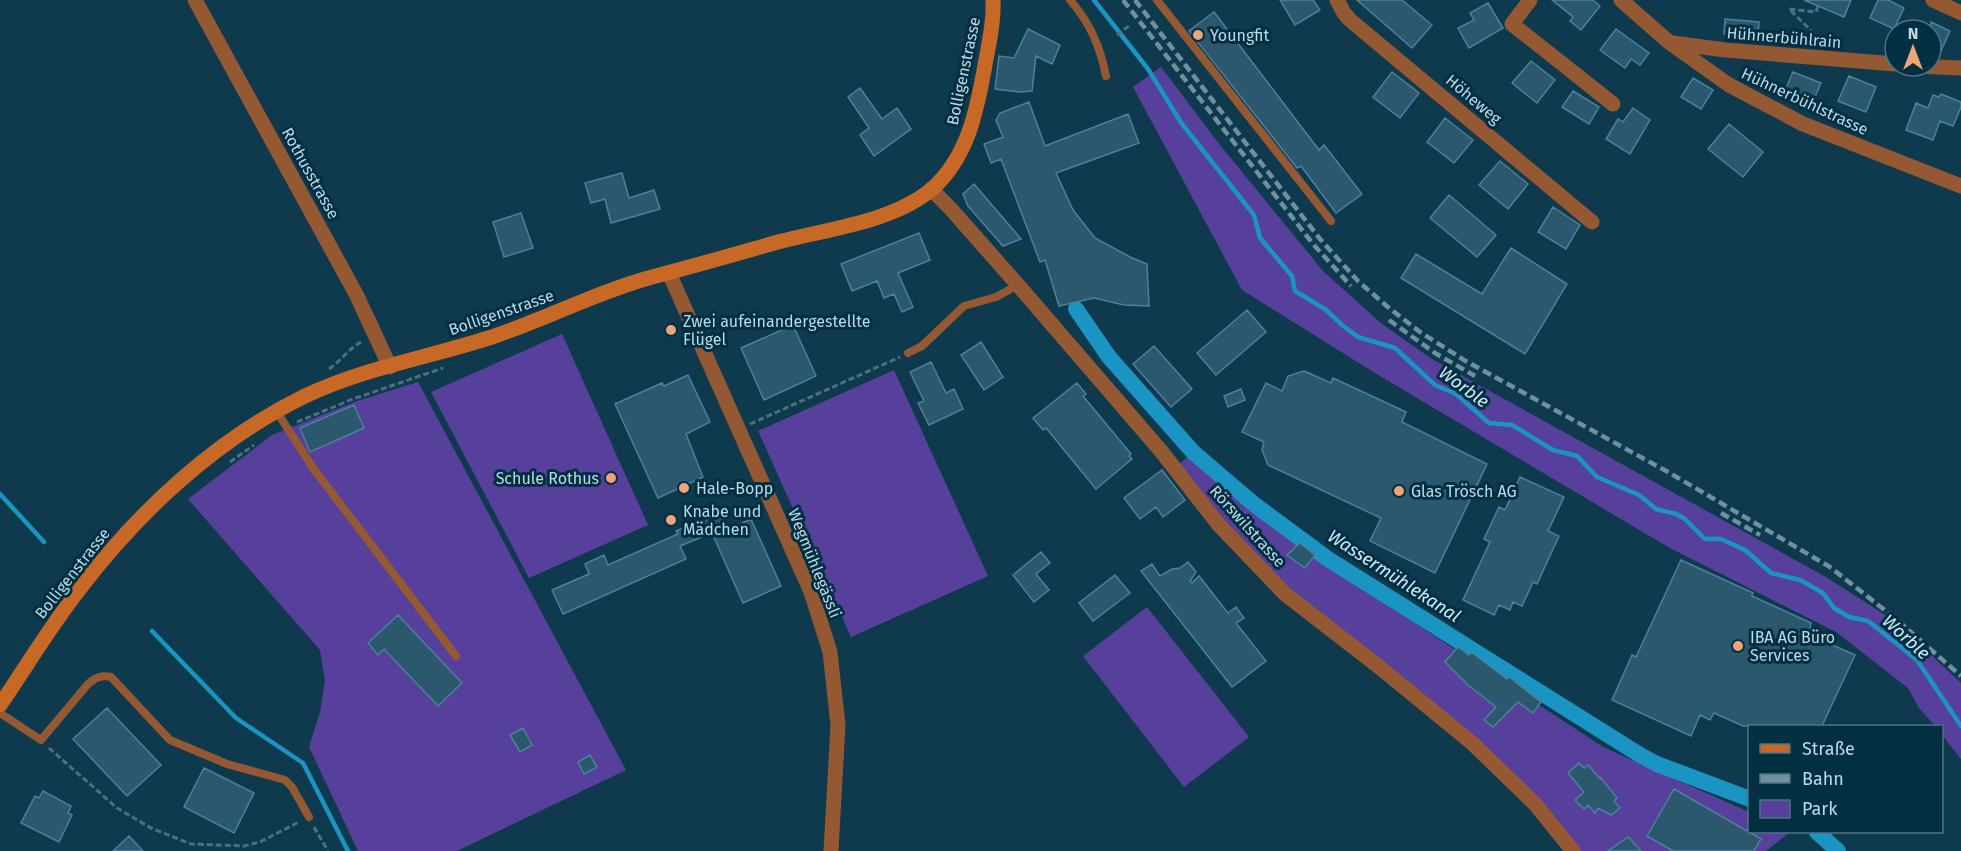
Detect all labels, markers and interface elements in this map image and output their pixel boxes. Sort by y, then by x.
street label: Bolligenstrasse [943,15,984,127]
north arrow [1883,18,1943,78]
street label: Hühnerbühlrain [1726,23,1842,52]
text: N [1908,24,1918,43]
place label: Youngfit [1210,26,1269,45]
marker: Youngfit [1191,28,1205,42]
street label: Hühnerbühlstrasse [1738,64,1871,139]
street label: Höheweg [1442,71,1506,129]
street label: Rothusstrasse [278,124,343,222]
street label: Bolligenstrasse [446,286,556,339]
place label: Zwei aufeinandergestellte Flügel [683,312,870,349]
marker: Zwei aufeinandergestellte Flügel [664,323,678,337]
water label: Worble [1435,361,1493,413]
place label: Schule Rothus [496,469,599,488]
marker: Schule Rothus [604,471,618,485]
place label: Hale-Bopp [696,479,773,498]
marker: Hale-Bopp [677,481,691,495]
street label: Rörswilstrasse [1206,481,1289,571]
place label: Glas Trösch AG [1411,482,1517,501]
marker: Glas Trösch AG [1392,484,1406,498]
place label: Knabe und Mädchen [683,502,761,539]
street label: Wegmühlegässli [784,506,845,621]
marker: Knabe und Mädchen [664,513,678,527]
street label: Bolligenstrasse [31,524,114,623]
water label: Wassermühlekanal [1324,525,1464,627]
water label: Worble [1878,610,1934,664]
place label: IBA AG Büro Services [1750,628,1835,665]
marker: IBA AG Büro Services [1731,639,1745,653]
legend [1748,725,1943,833]
text: Straße [1802,738,1855,760]
text: Bahn [1802,768,1844,790]
text: Park [1802,798,1838,820]

